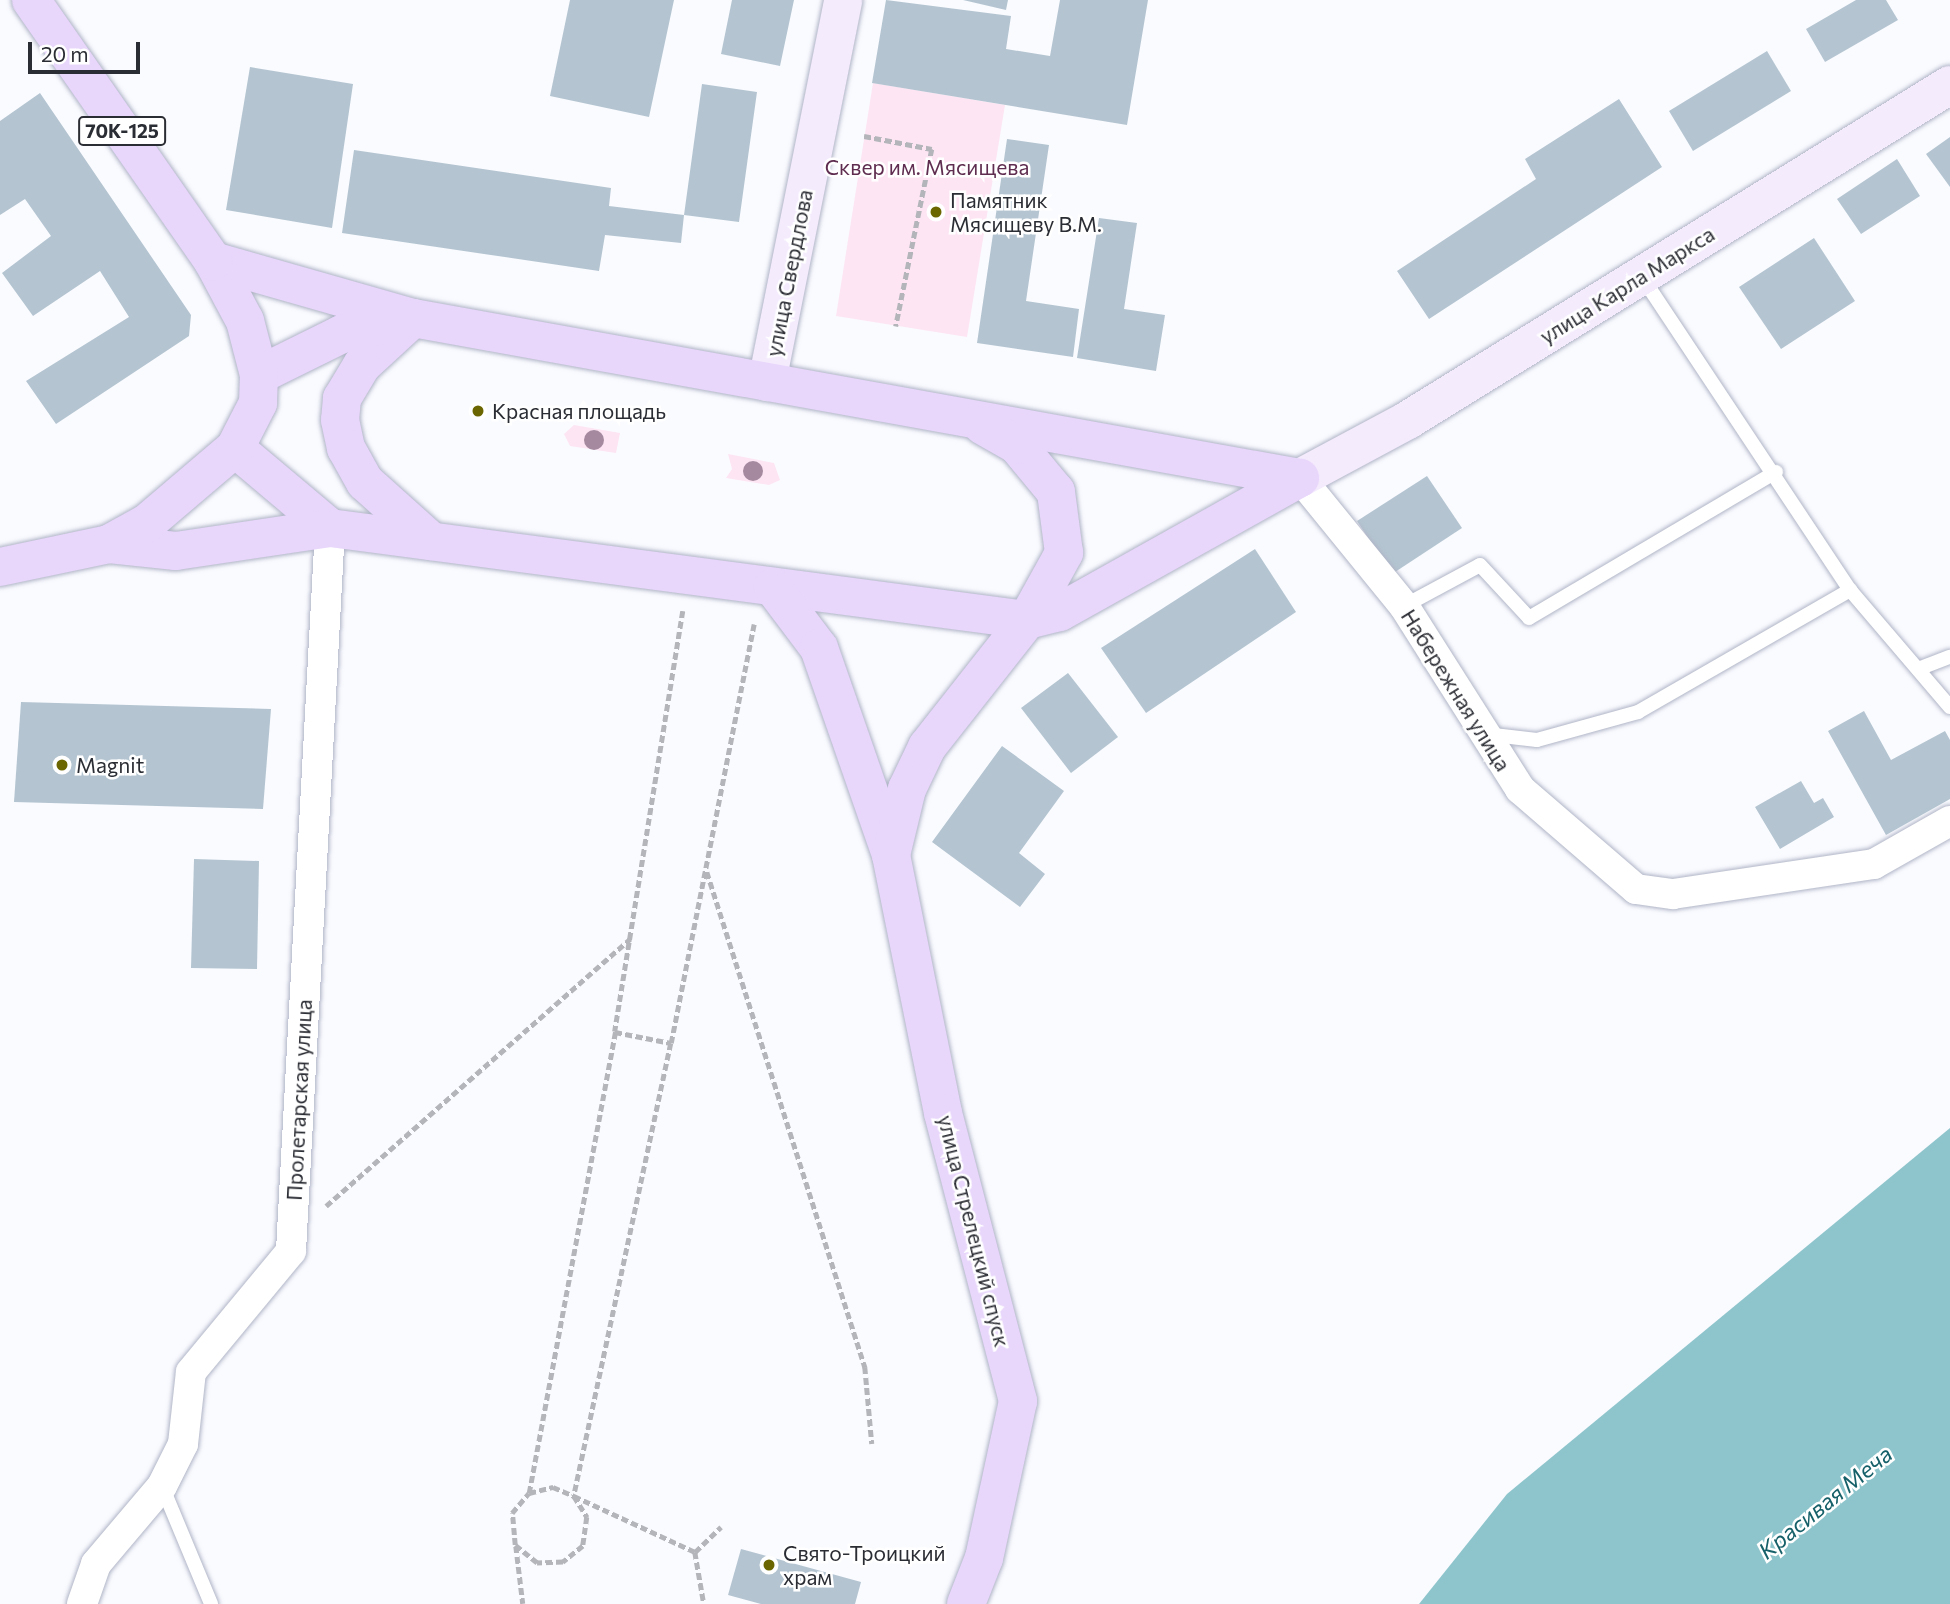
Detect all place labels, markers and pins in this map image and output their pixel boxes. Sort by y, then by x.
place label: Памятник Мясищеву В.М. [950,187,1102,237]
marker: Памятник Мясищеву В.М. [928,204,944,220]
place label: Красная площадь [492,398,666,424]
marker: Красная площадь [470,403,486,419]
place label: Magnit [76,752,144,778]
marker: Magnit [54,757,70,773]
place label: Свято-Троицкий храм [783,1540,946,1590]
marker: Свято-Троицкий храм [761,1557,777,1573]

